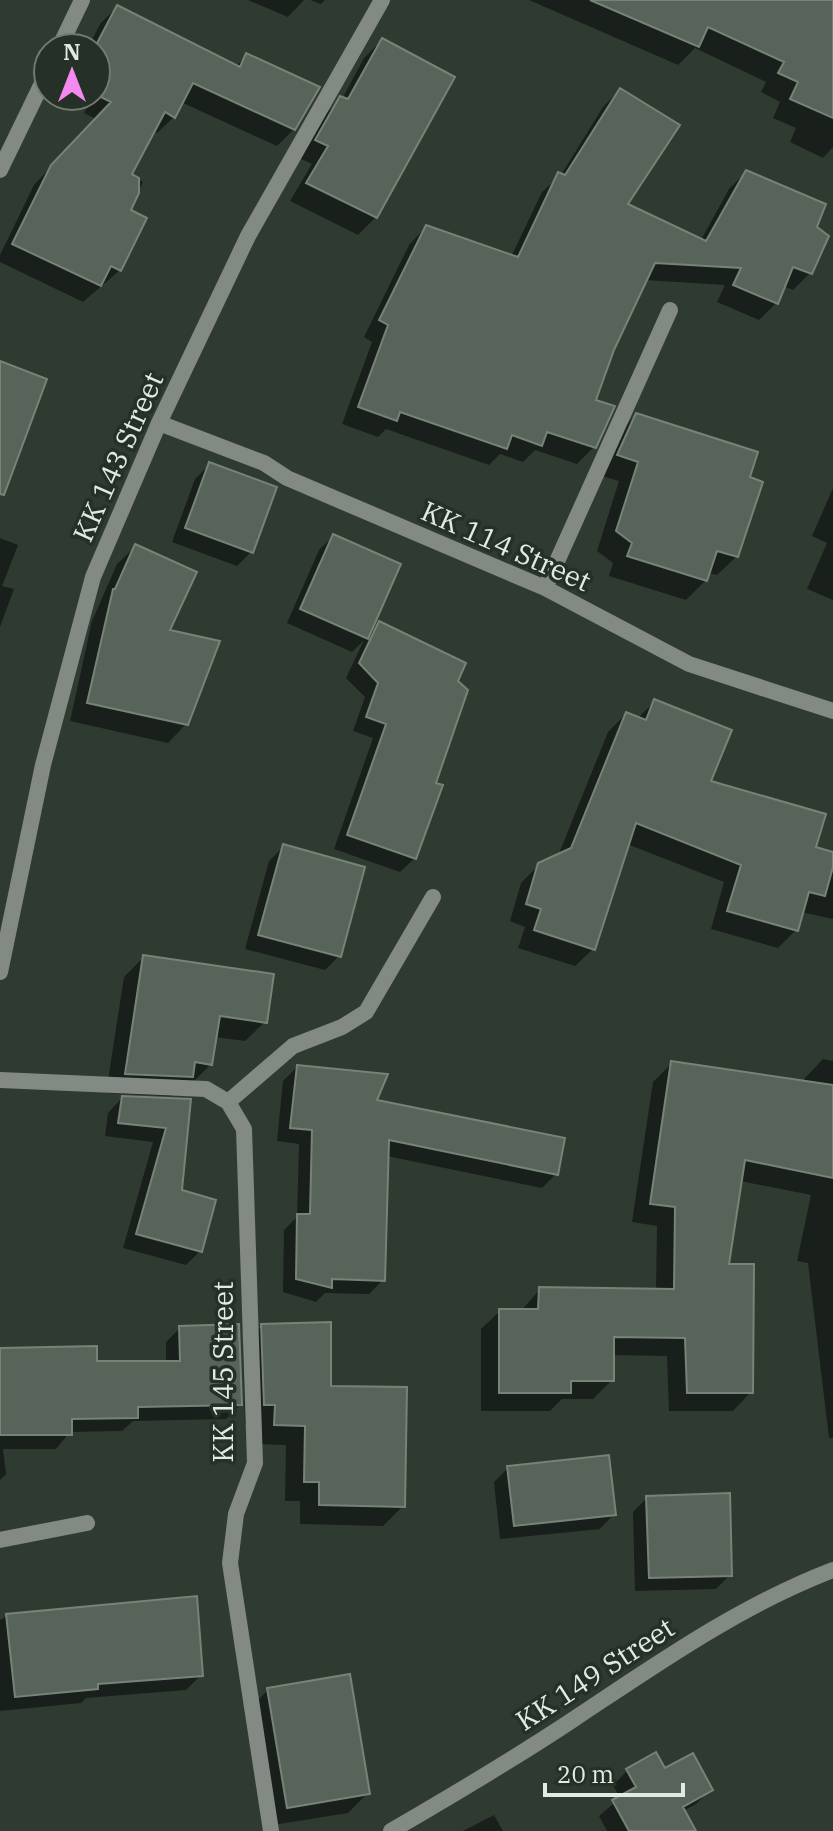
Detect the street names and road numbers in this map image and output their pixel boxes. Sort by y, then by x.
street label: KK 143 Street [64,366,171,547]
street label: KK 114 Street [416,492,597,599]
street label: KK 145 Street [204,1281,241,1463]
street label: KK 149 Street [508,1609,681,1739]

